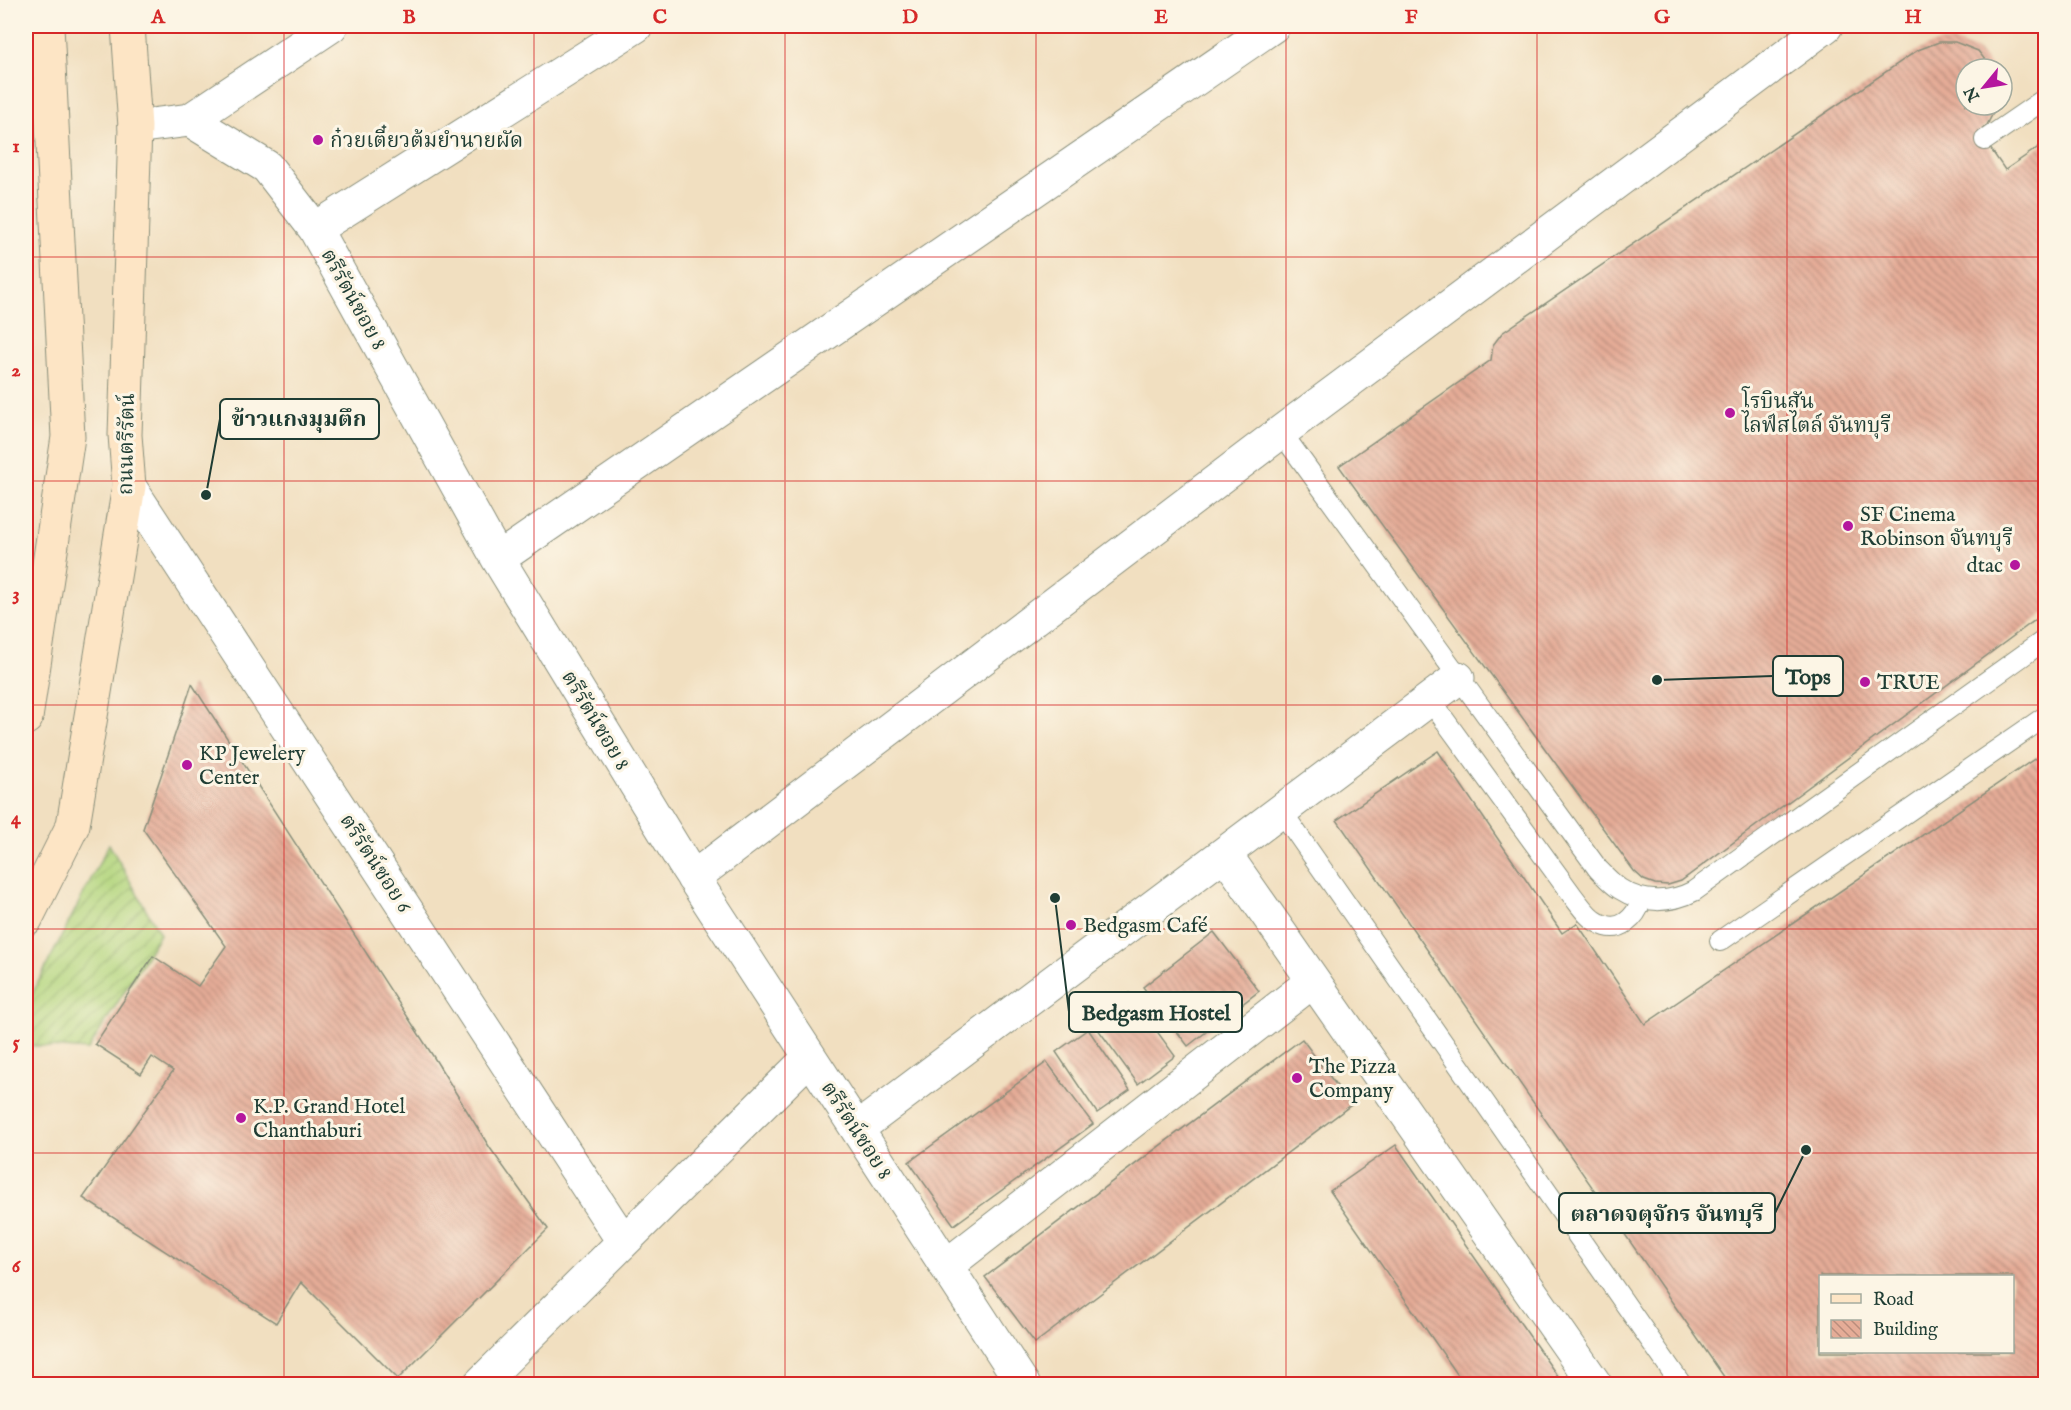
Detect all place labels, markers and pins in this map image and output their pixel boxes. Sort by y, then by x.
place label: ก๋วยเตี๋ยวต้มยำนายผัด [330,124,523,155]
marker: ก๋วยเตี๋ยวต้มยำนายผัด [311,133,325,147]
place label: โรบินสัน ไลฟ์สไตล์ จันทบุรี [1741,386,1891,440]
callout: ข้าวแกงมุมตึก [220,399,379,439]
marker: โรบินสัน ไลฟ์สไตล์ จันทบุรี [1723,406,1737,420]
place label: SF Cinema Robinson จันทบุรี [1860,502,2013,553]
marker: SF Cinema Robinson จันทบุรี [1841,519,1855,533]
place label: dtac [1967,553,2003,580]
marker: dtac [2008,558,2022,572]
callout: Tops [1773,656,1843,696]
place label: TRUE [1877,670,1940,697]
marker: TRUE [1858,675,1872,689]
place label: KP Jewelery Center [199,741,306,792]
marker: KP Jewelery Center [180,758,194,772]
place label: Bedgasm Café [1083,913,1208,940]
marker: Bedgasm Café [1064,918,1078,932]
callout: Bedgasm Hostel [1069,992,1242,1032]
place label: The Pizza Company [1309,1054,1397,1105]
marker: The Pizza Company [1290,1071,1304,1085]
place label: K.P. Grand Hotel Chanthaburi [253,1094,405,1145]
marker: K.P. Grand Hotel Chanthaburi [234,1111,248,1125]
callout: ตลาดจตุจักร จันทบุรี [1559,1193,1775,1233]

